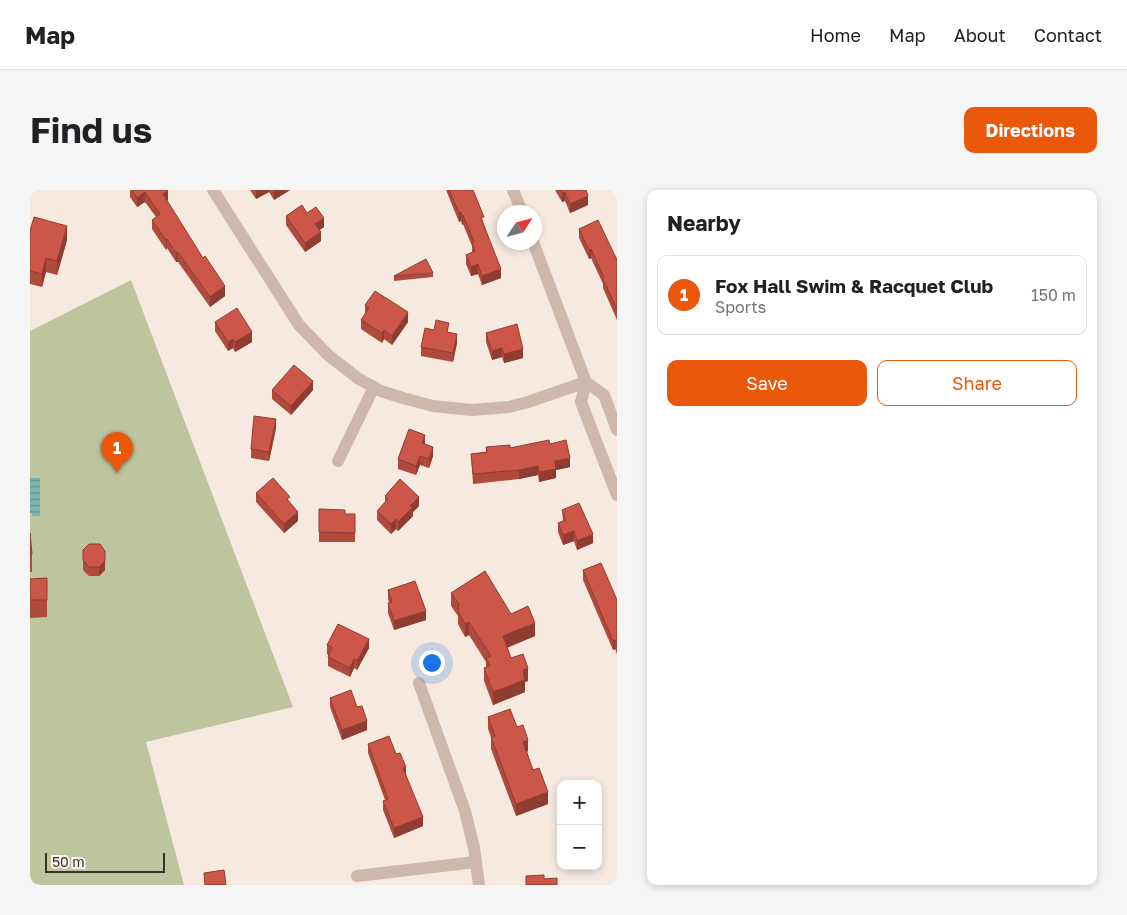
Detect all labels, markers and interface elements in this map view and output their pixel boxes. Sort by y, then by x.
text: Map [25,20,75,49]
text: Home [810,24,861,46]
text: Map [889,24,926,46]
text: About [954,24,1006,46]
text: Contact [1034,24,1102,46]
button: Directions [964,107,1097,153]
text: Find us [30,109,152,151]
north arrow [497,205,542,250]
text: Nearby [667,210,741,236]
text: Fox Hall Swim & Racquet Club [715,274,993,297]
text: 1 [680,285,688,305]
text: 150 m [1031,285,1076,305]
text: Sports [715,297,766,317]
button: Save [667,360,867,406]
button: Share [877,360,1077,406]
pin: 1 [101,432,133,473]
your location [419,650,445,676]
map controls [557,780,602,870]
button: + [557,780,602,825]
button: − [557,825,602,870]
scale bar [45,850,165,873]
text: 50 m [52,853,85,870]

